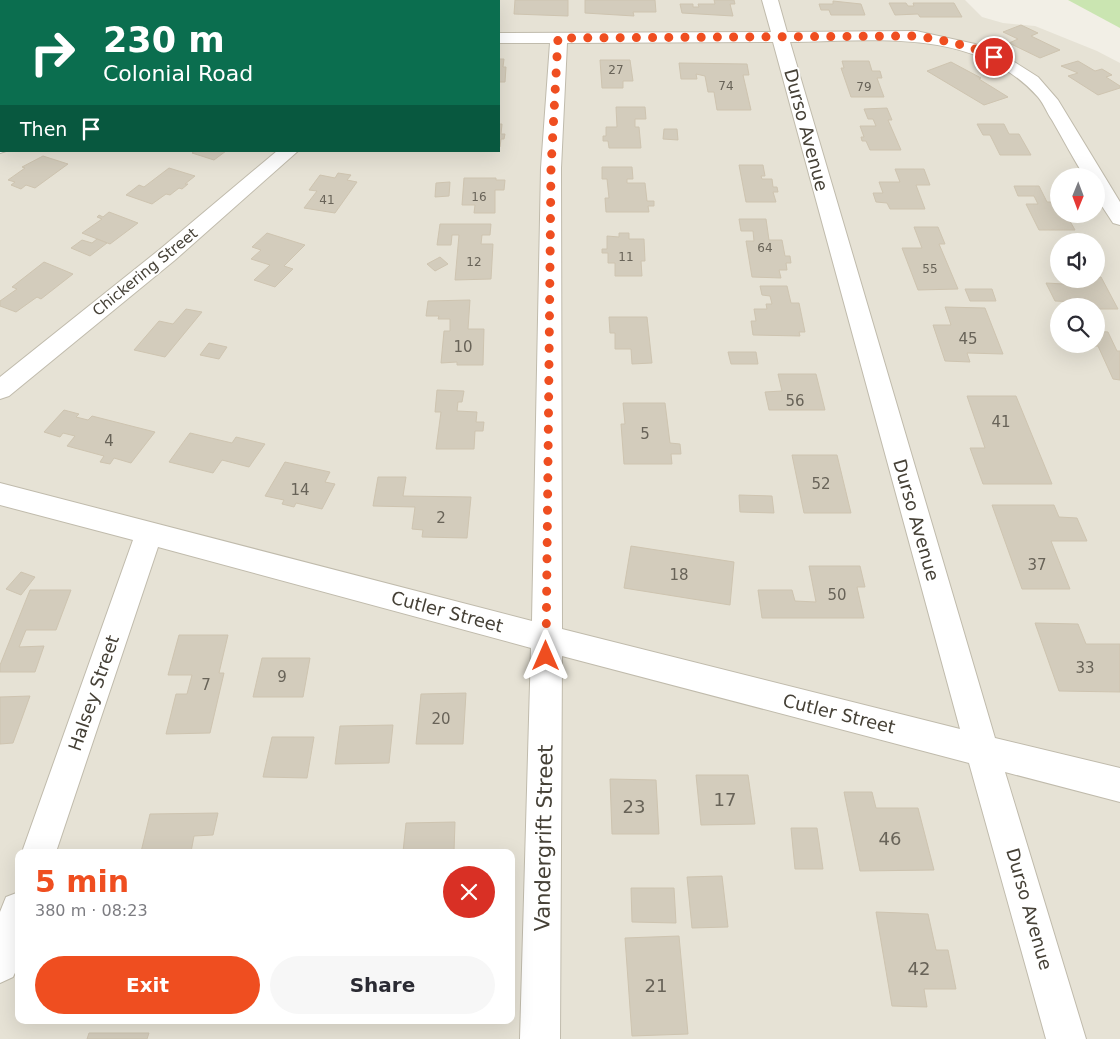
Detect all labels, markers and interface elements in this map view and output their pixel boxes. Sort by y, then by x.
icon: right [20,20,85,85]
text: 230 m [103,20,225,60]
pin [973,36,1015,78]
icon: arrive [980,43,1008,71]
text: Colonial Road [103,61,253,86]
house number: 27 [608,63,624,77]
street label: Durso Avenue [780,66,833,193]
house number: 74 [718,79,734,93]
house number: 79 [856,80,872,94]
icon: arrive [77,115,105,143]
text: Then [20,118,67,140]
north arrow [1050,168,1105,222]
map controls [1050,168,1105,353]
house number: 16 [471,190,487,204]
house number: 41 [319,193,335,207]
street label: Chickering Street [89,224,201,320]
button: sound [1050,233,1105,288]
house number: 64 [757,241,773,255]
house number: 11 [618,250,634,264]
house number: 12 [466,255,482,269]
house number: 55 [922,262,938,276]
button: search [1050,298,1105,353]
house number: 45 [958,330,978,348]
house number: 10 [453,338,473,356]
house number: 56 [785,392,805,410]
house number: 41 [991,413,1011,431]
house number: 5 [640,425,650,443]
house number: 4 [104,432,114,450]
street label: Durso Avenue [889,457,944,583]
house number: 52 [811,475,831,493]
house number: 14 [290,481,310,499]
house number: 2 [436,509,446,527]
house number: 37 [1027,556,1047,574]
house number: 18 [669,566,689,584]
house number: 50 [827,586,847,604]
street label: Cutler Street [389,587,505,637]
position arrow [519,629,571,681]
street label: Halsey Street [64,632,123,754]
house number: 33 [1075,659,1095,677]
house number: 9 [277,668,287,686]
house number: 7 [201,676,211,694]
street label: Cutler Street [781,689,897,738]
house number: 20 [431,710,451,728]
street label: Vandergrift Street [530,744,558,932]
house number: 17 [714,789,736,810]
house number: 23 [623,796,645,817]
house number: 46 [879,828,901,849]
street label: Durso Avenue [1002,846,1057,972]
text: 5 min [35,864,129,899]
button: close [443,866,495,918]
text: 380 m · 08:23 [35,901,148,920]
button: Exit [35,956,260,1014]
button: Share [270,956,495,1014]
house number: 42 [908,958,930,979]
house number: 21 [645,975,667,996]

